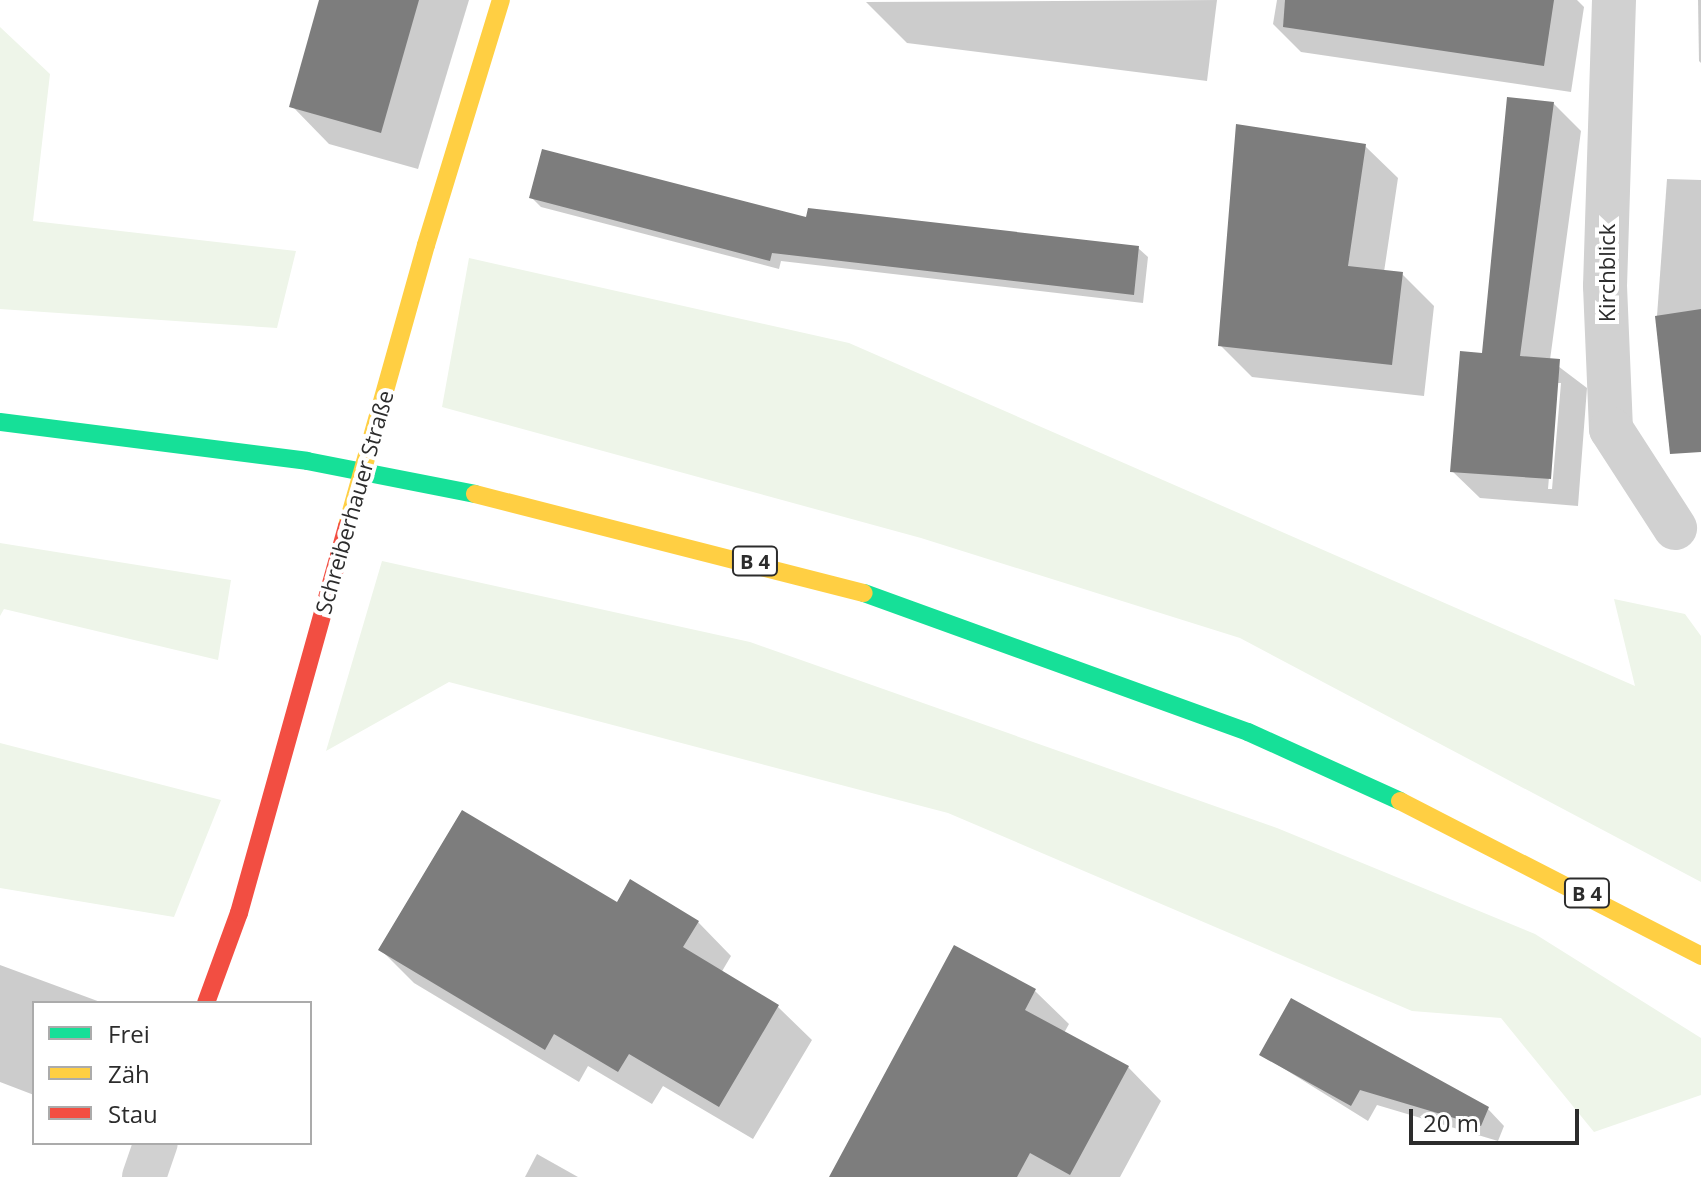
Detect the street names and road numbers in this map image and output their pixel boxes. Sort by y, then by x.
street label: Kirchblick [1594,224,1620,322]
street label: Schreiberhauer Straße [309,387,399,617]
road number: B 4 [731,545,779,577]
road number: B 4 [1563,877,1611,909]

